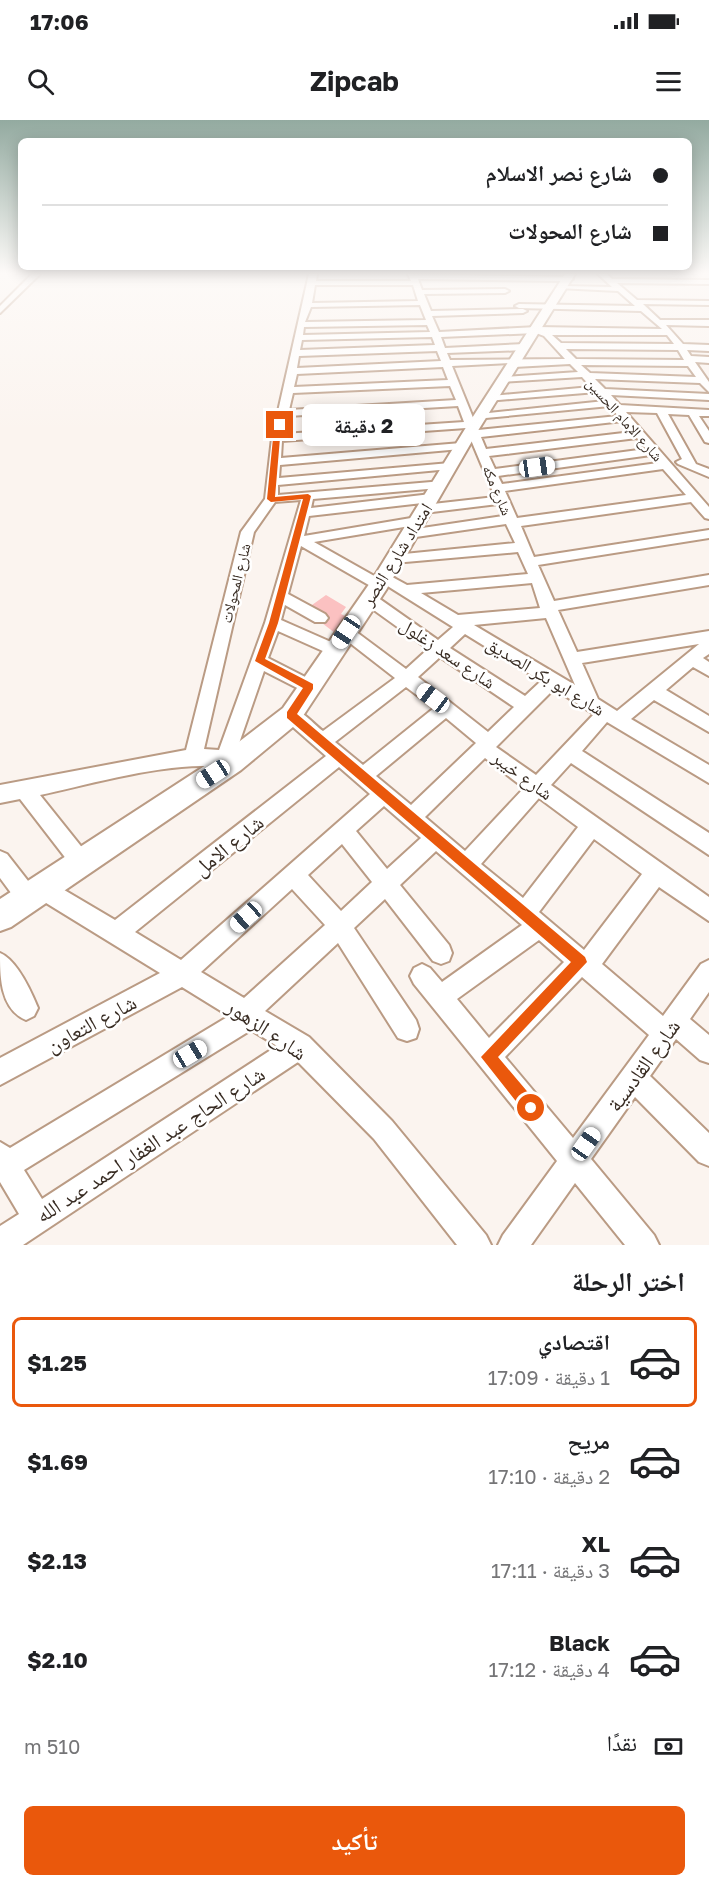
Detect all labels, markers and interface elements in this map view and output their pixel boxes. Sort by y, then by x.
text: 17:06 [30,8,89,35]
icon: search [24,65,57,98]
text: Zipcab [310,65,399,97]
icon: menu [652,65,685,98]
text: شارع نصر الاسلام [486,159,632,186]
text: شارع المحولات [508,217,632,244]
street label: شارع الإمام الحسين [581,374,667,466]
callout: 2 دقيقة [301,404,424,446]
route end [266,411,293,438]
text: 2 دقيقة [334,413,393,437]
car [518,456,556,478]
street label: شارع مكه [478,462,517,519]
street label: امتداد شارع النصر [355,499,437,611]
street label: شارع المحولات [216,541,256,625]
car [328,612,364,652]
street label: شارع سعد زغلول [395,613,500,694]
street label: شارع ابو بكر الصديق [482,632,609,721]
car [413,680,453,716]
street label: شارع خيبر [487,745,557,805]
car [193,757,233,791]
street label: شارع الامل [188,809,269,882]
car [227,898,265,936]
street label: شارع التعاون [41,988,141,1058]
street label: شارع الزهور [220,992,312,1066]
street label: شارع القادسية [601,1014,686,1117]
car [170,1037,210,1071]
street label: شارع الحاج عبد الغفار احمد عبد الله [31,1060,270,1229]
route start [517,1094,544,1121]
car [568,1124,604,1164]
text: اختر الرحلة [572,1265,685,1297]
text: اقتصادي [538,1328,610,1355]
icon: car [628,1335,682,1389]
text: $1.25 [27,1349,87,1376]
text: 1 دقيقة · 17:09 [488,1365,610,1389]
text: مريح [567,1427,610,1454]
icon: car [628,1434,682,1488]
text: $1.69 [27,1448,88,1475]
text: 2 دقيقة · 17:10 [488,1464,610,1488]
text: XL [582,1530,610,1557]
icon: car [628,1533,682,1587]
text: $2.13 [27,1547,87,1574]
text: 3 دقيقة · 17:11 [491,1558,610,1582]
text: Black [549,1629,610,1656]
icon: car [628,1632,682,1686]
text: $2.10 [27,1646,88,1673]
text: 4 دقيقة · 17:12 [489,1657,610,1681]
text: نقدًا [607,1729,637,1756]
icon: cash [652,1730,685,1763]
text: 510 m [24,1734,80,1758]
button: تأكيد [24,1806,685,1875]

